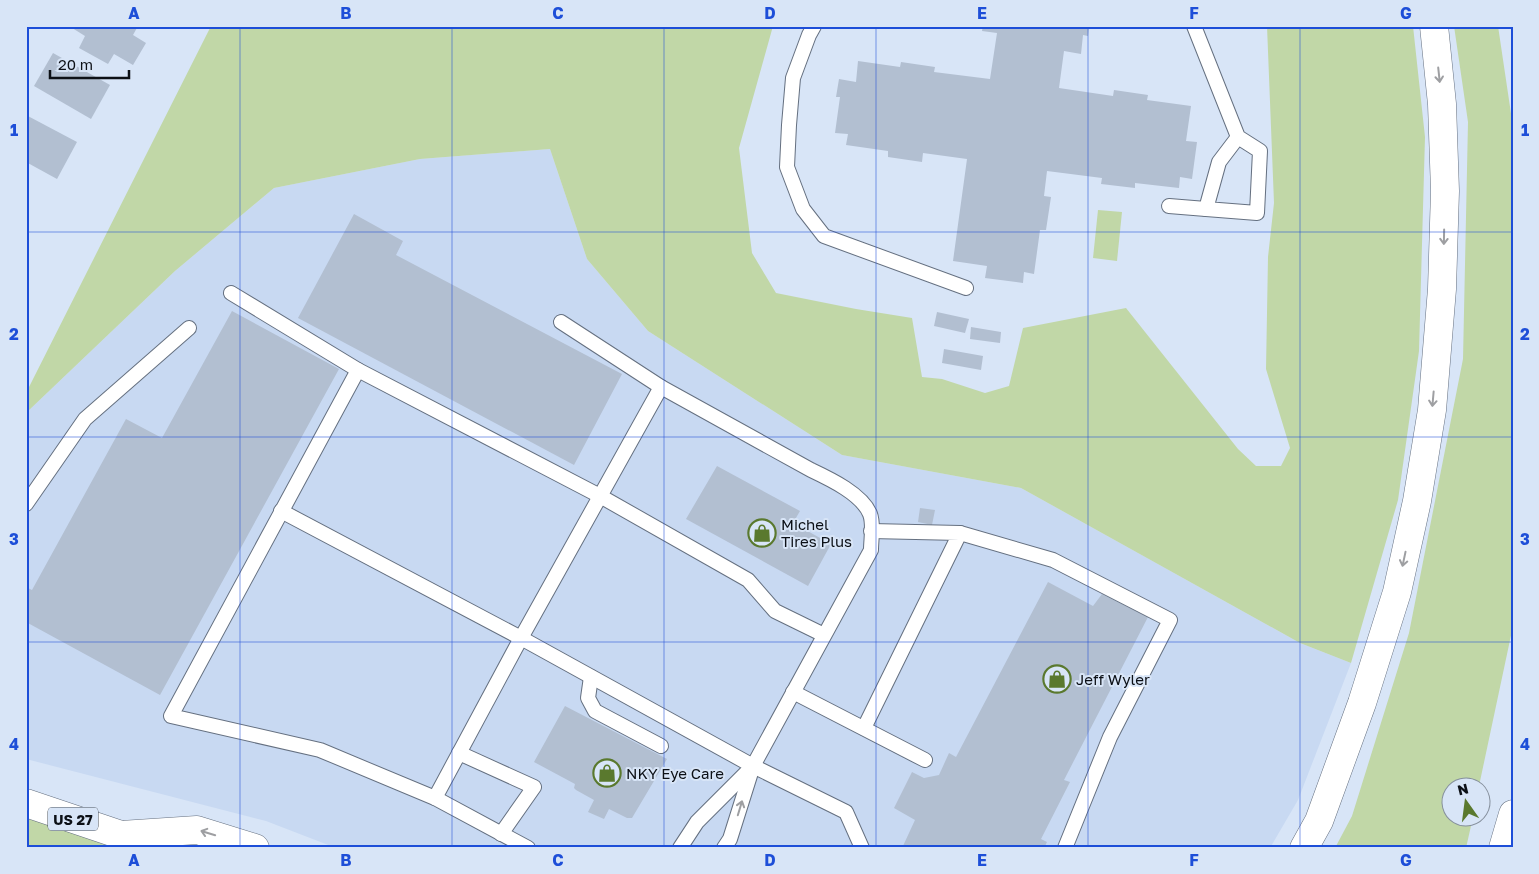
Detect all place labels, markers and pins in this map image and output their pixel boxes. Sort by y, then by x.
place label: Michel Tires Plus [781,515,852,550]
shop icon: Michel Tires Plus [747,518,777,548]
shop icon: Jeff Wyler [1042,664,1072,694]
place label: Jeff Wyler [1076,670,1150,688]
shop icon: NKY Eye Care [592,758,622,788]
place label: NKY Eye Care [626,764,724,782]

